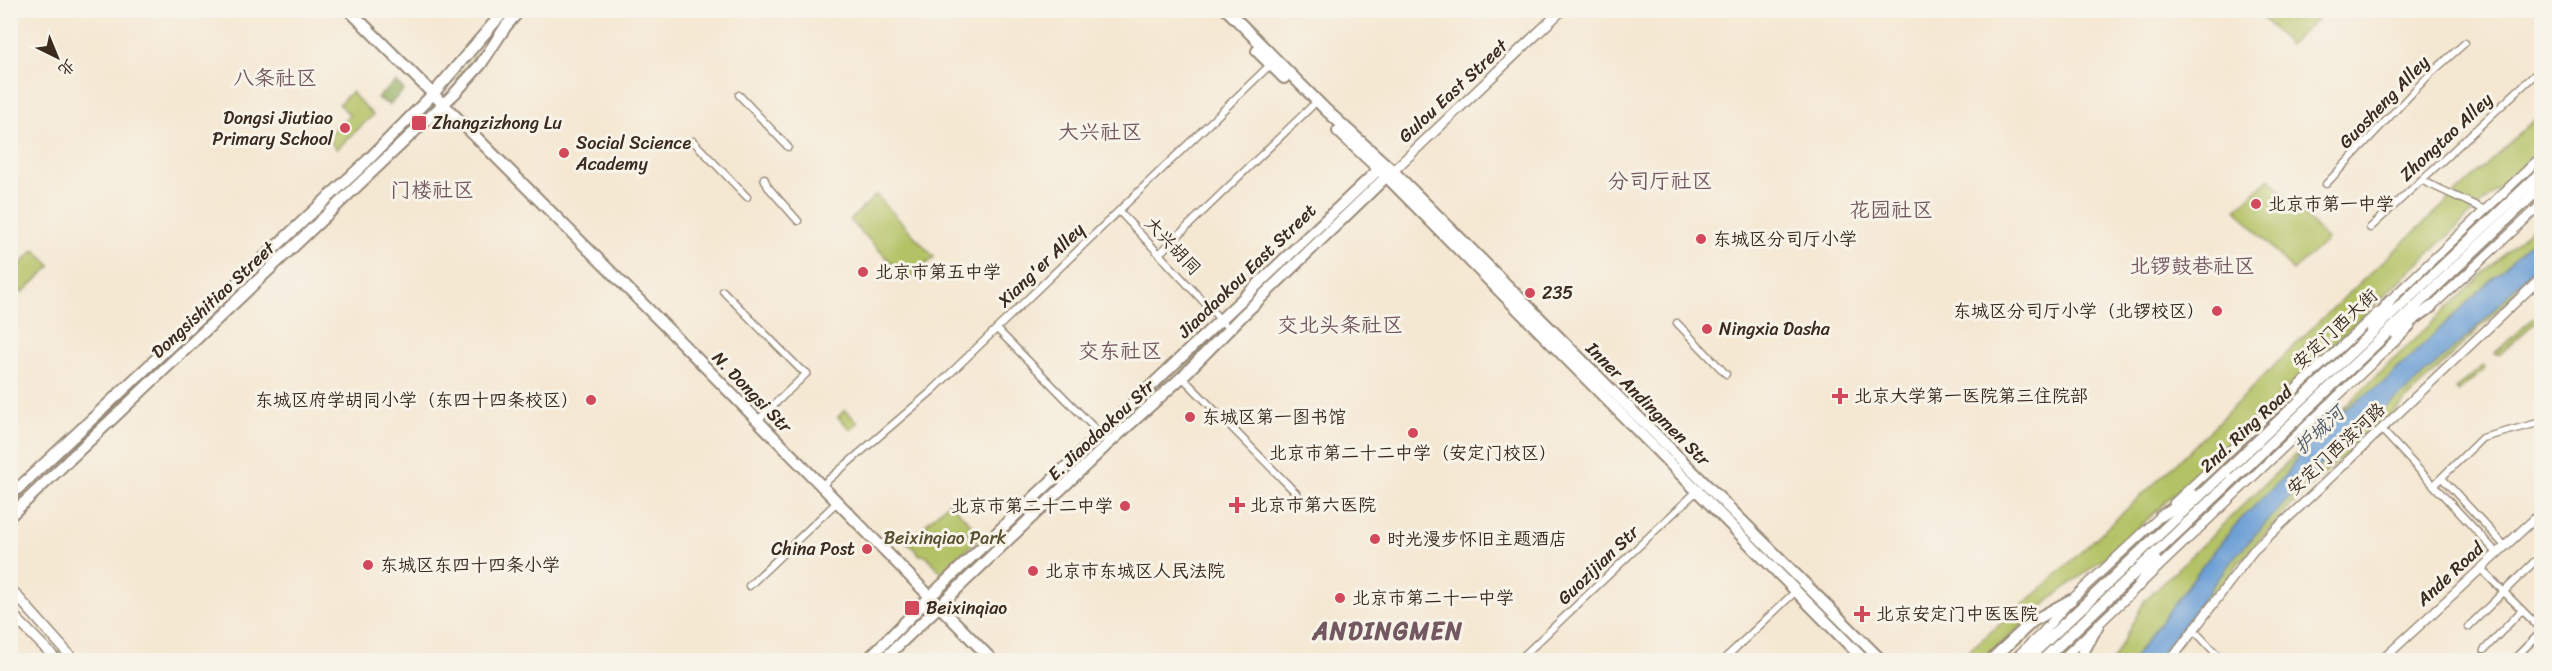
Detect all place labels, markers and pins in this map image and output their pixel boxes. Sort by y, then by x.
place label: Dongsi Jiutiao Primary School [212,102,334,155]
place label: Zhangzizhong Lu [432,107,562,139]
marker: Zhangzizhong Lu [410,114,428,132]
marker: Dongsi Jiutiao Primary School [338,121,352,135]
place label: Social Science Academy [575,127,691,180]
marker: Social Science Academy [557,146,571,160]
place label: 北京市第一中学 [2268,188,2394,220]
marker: 北京市第一中学 [2249,197,2263,211]
place label: 东城区分司厅小学 [1713,223,1857,255]
marker: 东城区分司厅小学 [1694,232,1708,246]
place label: 北京市第五中学 [875,256,1001,288]
marker: 北京市第五中学 [856,265,870,279]
place label: 235 [1542,277,1573,309]
marker: 235 [1523,286,1537,300]
place label: 东城区分司厅小学（北锣校区） [1953,295,2205,327]
marker: 东城区分司厅小学（北锣校区） [2210,304,2224,318]
place label: Ningxia Dasha [1719,313,1831,345]
marker: Ningxia Dasha [1700,322,1714,336]
place label: 北京大学第一医院第三住院部 [1854,380,2088,412]
place label: 东城区府学胡同小学（东四十四条校区） [255,384,579,416]
marker: 北京大学第一医院第三住院部 [1831,387,1849,405]
marker: 东城区府学胡同小学（东四十四条校区） [584,393,598,407]
place label: 东城区第一图书馆 [1202,401,1346,433]
marker: 东城区第一图书馆 [1183,410,1197,424]
marker: 北京市第二十二中学（安定门校区） [1406,426,1420,440]
place label: 北京市第二十二中学（安定门校区） [1269,437,1557,469]
place label: 北京市第六医院 [1250,489,1376,521]
place label: 北京市第二十二中学 [951,490,1113,522]
marker: 北京市第六医院 [1228,496,1246,514]
marker: 北京市第二十二中学 [1118,499,1132,513]
place label: 时光漫步怀旧主题酒店 [1387,523,1567,555]
marker: 时光漫步怀旧主题酒店 [1368,532,1382,546]
place label: China Post [771,533,855,565]
marker: China Post [860,542,874,556]
place label: 东城区东四十四条小学 [380,549,560,581]
place label: 北京市东城区人民法院 [1045,555,1225,587]
marker: 东城区东四十四条小学 [361,558,375,572]
marker: 北京市东城区人民法院 [1026,564,1040,578]
place label: 北京市第二十一中学 [1352,582,1514,614]
marker: 北京市第二十一中学 [1333,591,1347,605]
place label: Beixinqiao [926,592,1007,624]
place label: 北京安定门中医医院 [1876,598,2038,630]
marker: Beixinqiao [903,599,921,617]
marker: 北京安定门中医医院 [1853,605,1871,623]

